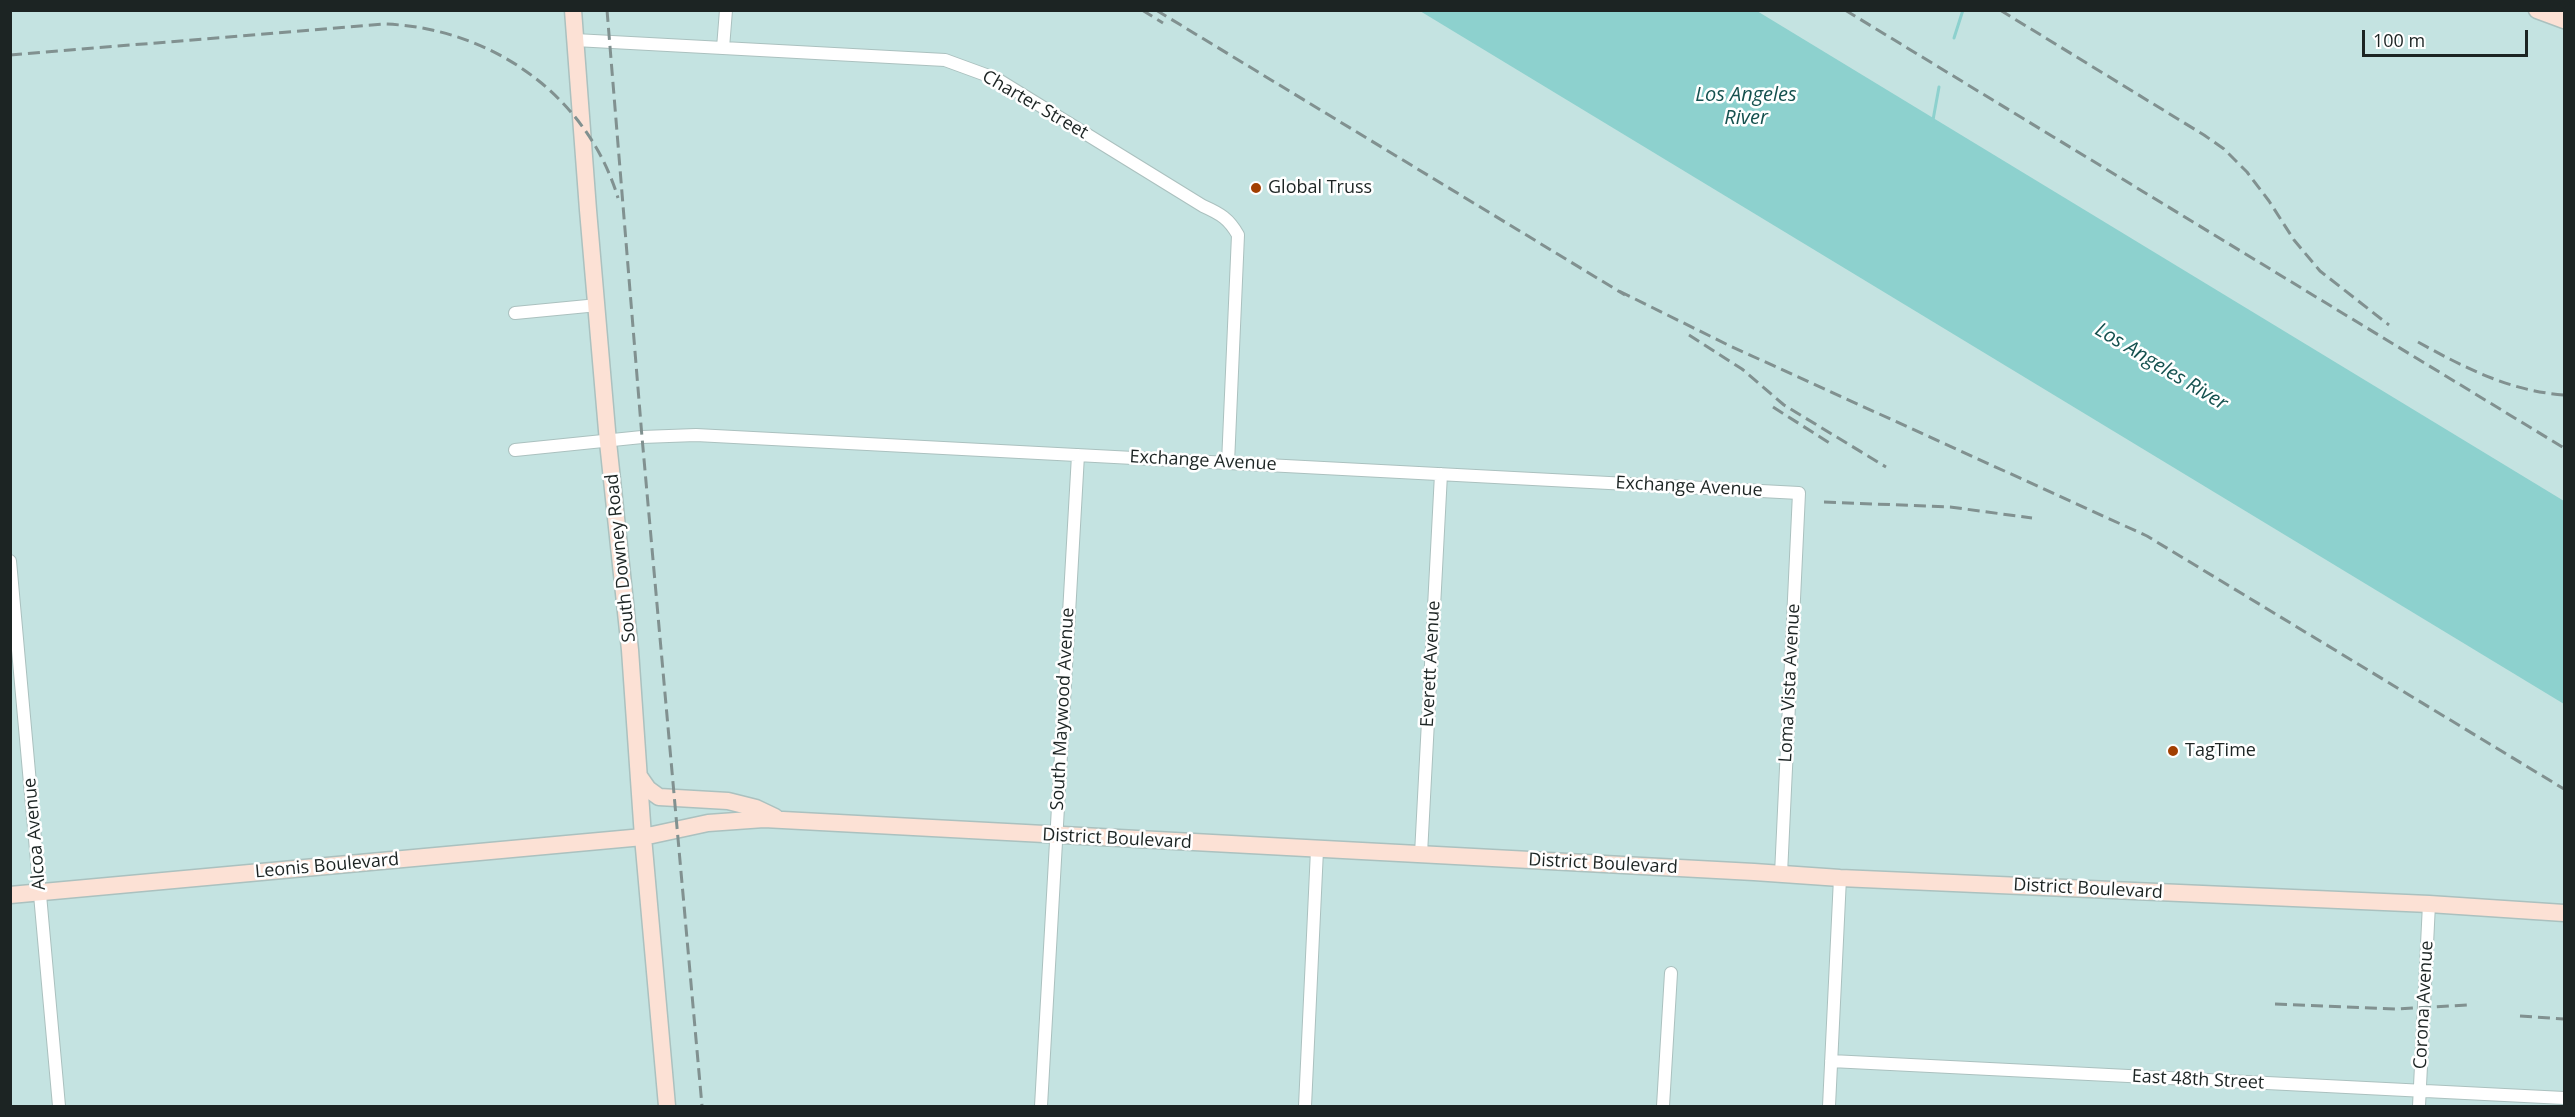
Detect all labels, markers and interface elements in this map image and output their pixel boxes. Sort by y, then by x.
scale bar [2365,18,2532,56]
text: 100 m [2373,28,2425,52]
street label: Charter Street [978,66,1092,144]
water label: Los Angeles River [1695,83,1797,130]
place label: Global Truss [1268,177,1372,199]
marker: Global Truss [1249,181,1263,195]
water label: Los Angeles River [2090,318,2232,416]
street label: Exchange Avenue [1129,446,1277,476]
street label: Exchange Avenue [1615,472,1763,502]
street label: South Downey Road [601,473,641,643]
street label: Everett Avenue [1417,600,1445,728]
street label: Loma Vista Avenue [1775,603,1805,763]
street label: South Maywood Avenue [1047,607,1079,811]
place label: TagTime [2185,740,2256,762]
marker: TagTime [2166,744,2180,758]
street label: Alcoa Avenue [19,777,51,891]
street label: District Boulevard [1042,824,1192,854]
street label: Leonis Boulevard [254,849,400,883]
street label: District Boulevard [1528,849,1678,879]
street label: District Boulevard [2013,874,2163,904]
street label: Corona Avenue [2410,940,2438,1070]
street label: East 48th Street [2131,1066,2265,1094]

